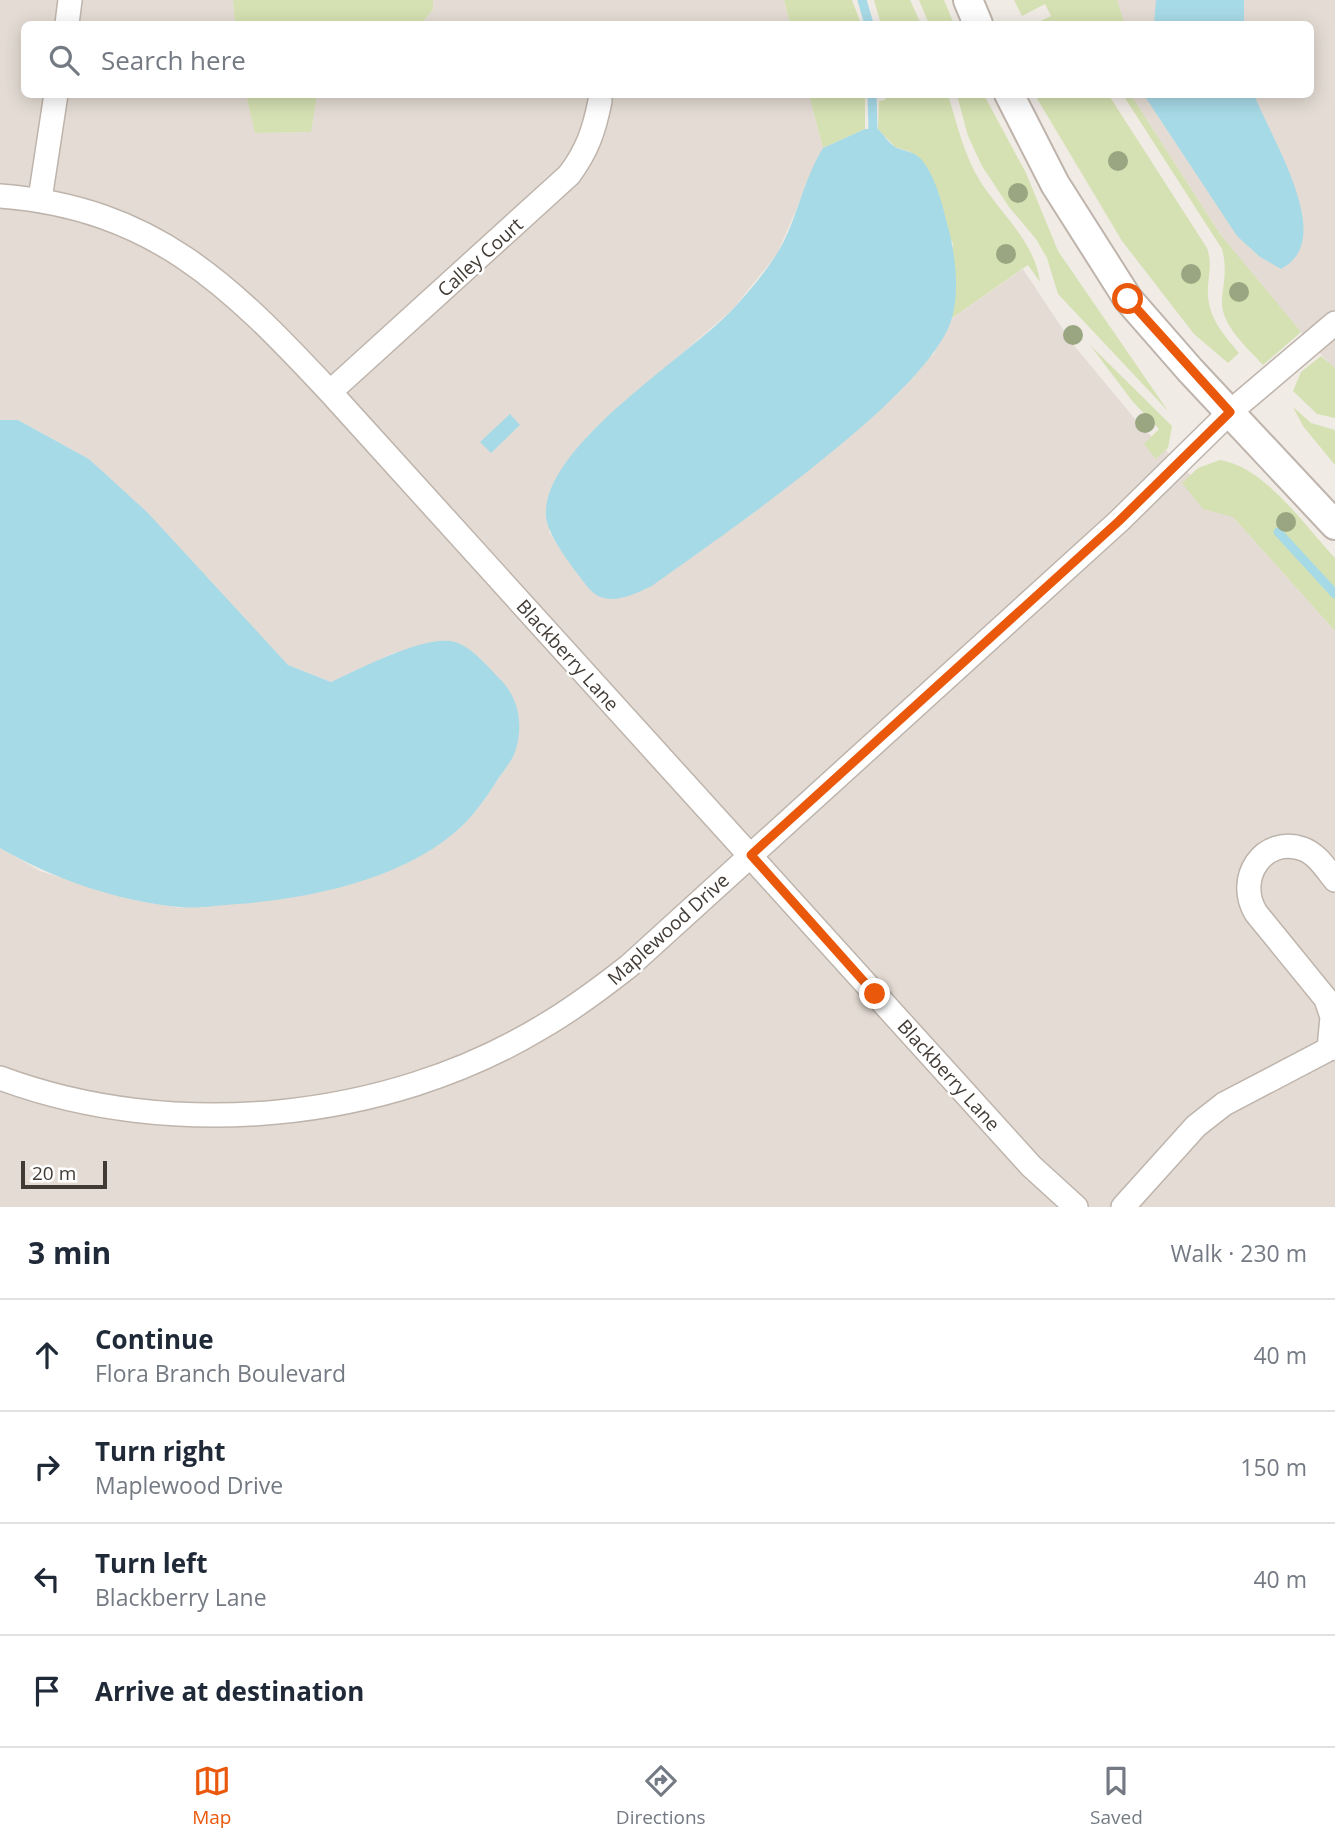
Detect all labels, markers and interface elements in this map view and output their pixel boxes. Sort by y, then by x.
search box [21,21,1314,98]
icon: search [45,41,83,79]
text: Search here [101,42,246,78]
street label: Calley Court [432,211,529,302]
route start [1112,283,1143,314]
street label: Blackberry Lane [511,594,625,716]
street label: Maplewood Drive [602,867,734,991]
route end [859,978,890,1009]
street label: Blackberry Lane [892,1014,1006,1136]
scale bar [21,1158,107,1190]
text: 20 m [32,1160,76,1186]
text: 3 min [28,1232,111,1273]
text: Walk · 230 m [1170,1237,1307,1269]
text: Continue [95,1321,214,1357]
icon: ahead [28,1336,66,1374]
text: 40 m [1253,1339,1307,1371]
text: Flora Branch Boulevard [95,1357,346,1389]
text: Turn right [95,1433,226,1469]
icon: right [28,1448,66,1486]
text: 150 m [1240,1451,1307,1483]
text: Maplewood Drive [95,1469,283,1501]
text: Turn left [95,1545,207,1581]
icon: left [28,1560,66,1598]
text: 40 m [1253,1563,1307,1595]
text: Blackberry Lane [95,1581,267,1613]
icon: arrive [28,1672,66,1710]
text: Arrive at destination [95,1673,364,1709]
tab: Map [192,1762,231,1830]
tab: Directions [616,1762,706,1830]
tab: Saved [1090,1762,1143,1830]

